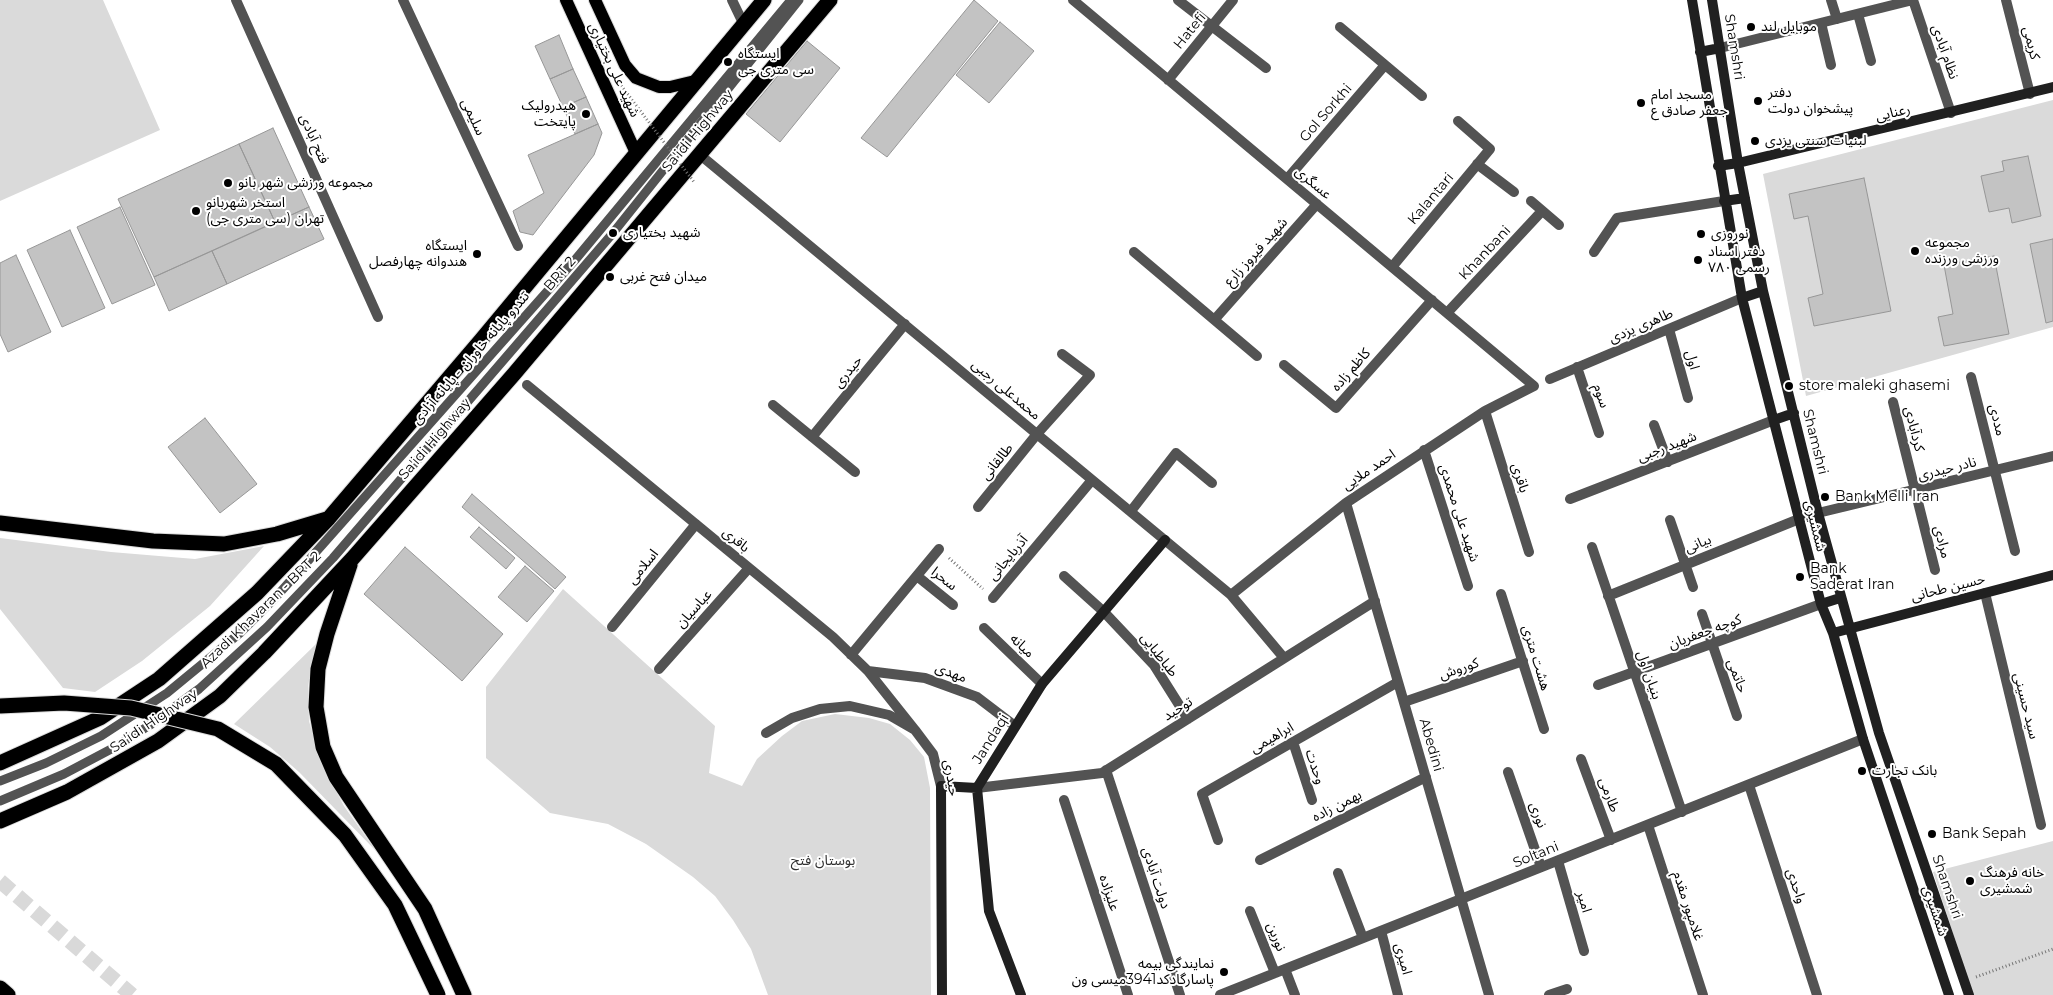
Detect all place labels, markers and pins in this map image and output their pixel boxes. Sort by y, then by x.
place label: موبایل لند [1761,19,1817,35]
marker: موبایل لند [1745,21,1757,33]
place label: ایستگاه سی متری جی [738,46,814,78]
marker: ایستگاه سی متری جی [722,56,734,68]
place label: دفتر پیشخوان دولت [1768,85,1853,118]
place label: مسجد امام جعفر صادق ع [1651,87,1728,120]
marker: دفتر پیشخوان دولت [1752,95,1764,107]
marker: مسجد امام جعفر صادق ع [1635,97,1647,109]
place label: هیدرولیک پایتخت [521,98,576,130]
marker: هیدرولیک پایتخت [580,108,592,120]
place label: لبنیات سنتی یزدی [1765,133,1867,149]
marker: لبنیات سنتی یزدی [1749,135,1761,147]
place label: مجموعه ورزشی شهر بانو [238,175,373,191]
marker: مجموعه ورزشی شهر بانو [222,177,234,189]
place label: استخر شهربانو تهران (سی متری جی) [206,195,324,228]
marker: استخر شهربانو تهران (سی متری جی) [190,205,202,217]
place label: شهید بختیاری [623,225,700,241]
place label: نوروزی [1711,226,1749,242]
marker: شهید بختیاری [607,227,619,239]
marker: نوروزی [1695,228,1707,240]
place label: مجموعه ورزشی ورزنده [1925,235,1999,268]
place label: ایستگاه هندوانه چهارفصل [369,238,467,270]
place label: دفتر اسناد رسمی ۷۸۰ [1708,244,1770,276]
marker: مجموعه ورزشی ورزنده [1909,245,1921,257]
marker: ایستگاه هندوانه چهارفصل [471,248,483,260]
marker: دفتر اسناد رسمی ۷۸۰ [1692,254,1704,266]
place label: میدان فتح غربی [620,269,707,285]
marker: میدان فتح غربی [604,271,616,283]
place label: store maleki ghasemi [1799,378,1950,394]
marker: store maleki ghasemi [1783,380,1795,392]
place label: Bank Melli Iran [1835,489,1939,505]
marker: Bank Melli Iran [1819,491,1831,503]
place label: Bank Saderat Iran [1810,561,1894,594]
marker: Bank Saderat Iran [1794,571,1806,583]
place label: بانک تجارت [1872,763,1937,779]
marker: بانک تجارت [1856,765,1868,777]
place label: Bank Sepah [1942,826,2027,842]
marker: Bank Sepah [1926,828,1938,840]
place label: خانه فرهنگ شمشیری [1980,865,2044,898]
marker: خانه فرهنگ شمشیری [1964,875,1976,887]
place label: نمایندگی بیمه پاسارگادکد3941میسی ون [1072,956,1214,989]
marker: نمایندگی بیمه پاسارگادکد3941میسی ون [1218,966,1230,978]

